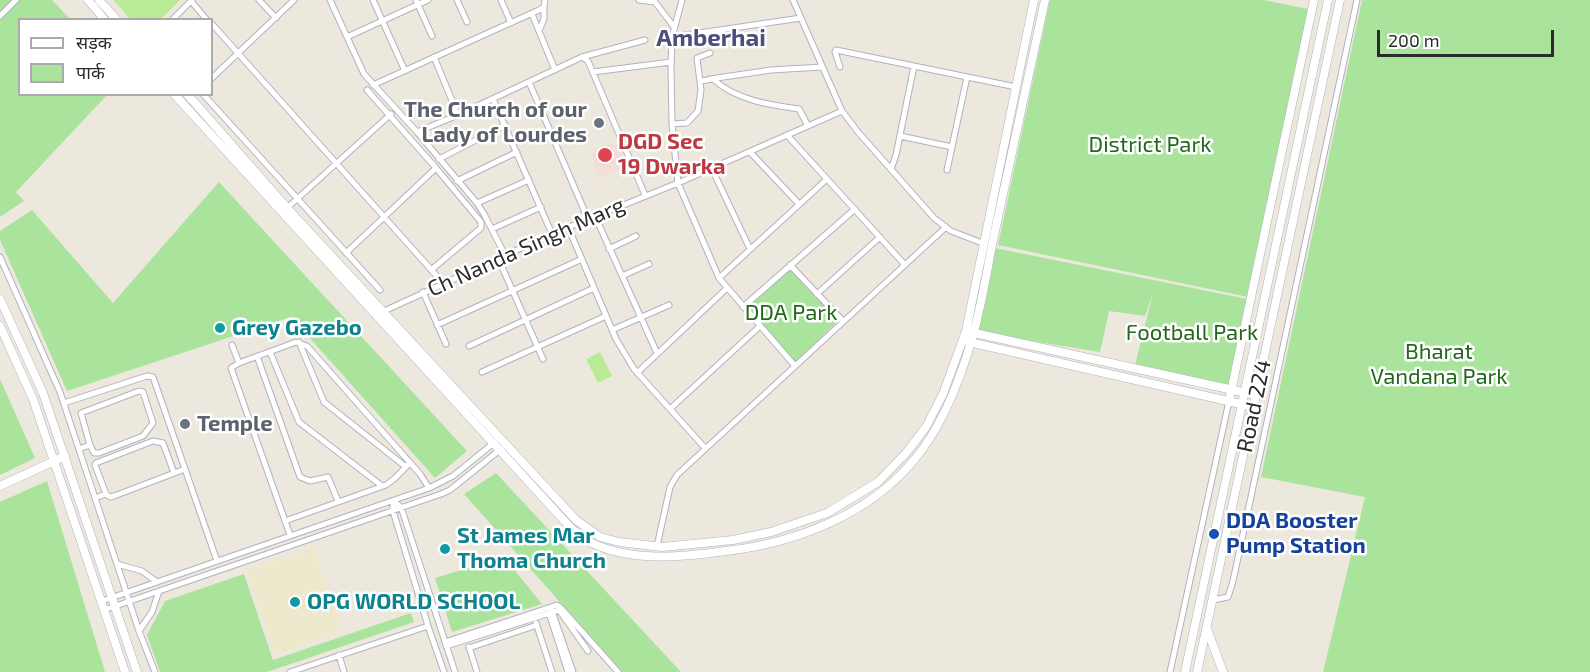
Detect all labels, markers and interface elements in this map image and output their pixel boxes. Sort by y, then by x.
legend [18,18,213,96]
scale bar [1380,18,1557,56]
district label: Amberhai [656,24,766,52]
text: 200 m [1388,29,1440,51]
text: सड़क [76,31,112,53]
text: पार्क [76,61,105,83]
place label: The Church of our Lady of Lourdes [404,97,587,148]
marker: The Church of our Lady of Lourdes [592,116,606,130]
place label: DGD Sec 19 Dwarka [618,129,726,180]
park label: District Park [1089,132,1211,158]
marker: DGD Sec 19 Dwarka [596,146,614,164]
street label: Ch Nanda Singh Marg [423,192,629,302]
park label: DDA Park [745,300,837,326]
place label: Grey Gazebo [232,315,362,341]
park label: Football Park [1126,320,1258,346]
marker: Grey Gazebo [213,321,227,335]
park label: Bharat Vandana Park [1370,339,1508,390]
street label: Road 224 [1231,357,1277,455]
place label: Temple [197,411,273,437]
marker: Temple [178,417,192,431]
place label: DDA Booster Pump Station [1226,508,1366,560]
place label: St James Mar Thoma Church [457,523,606,574]
marker: DDA Booster Pump Station [1207,527,1221,541]
marker: St James Mar Thoma Church [438,542,452,556]
place label: OPG WORLD SCHOOL [307,589,520,615]
marker: OPG WORLD SCHOOL [288,595,302,609]

